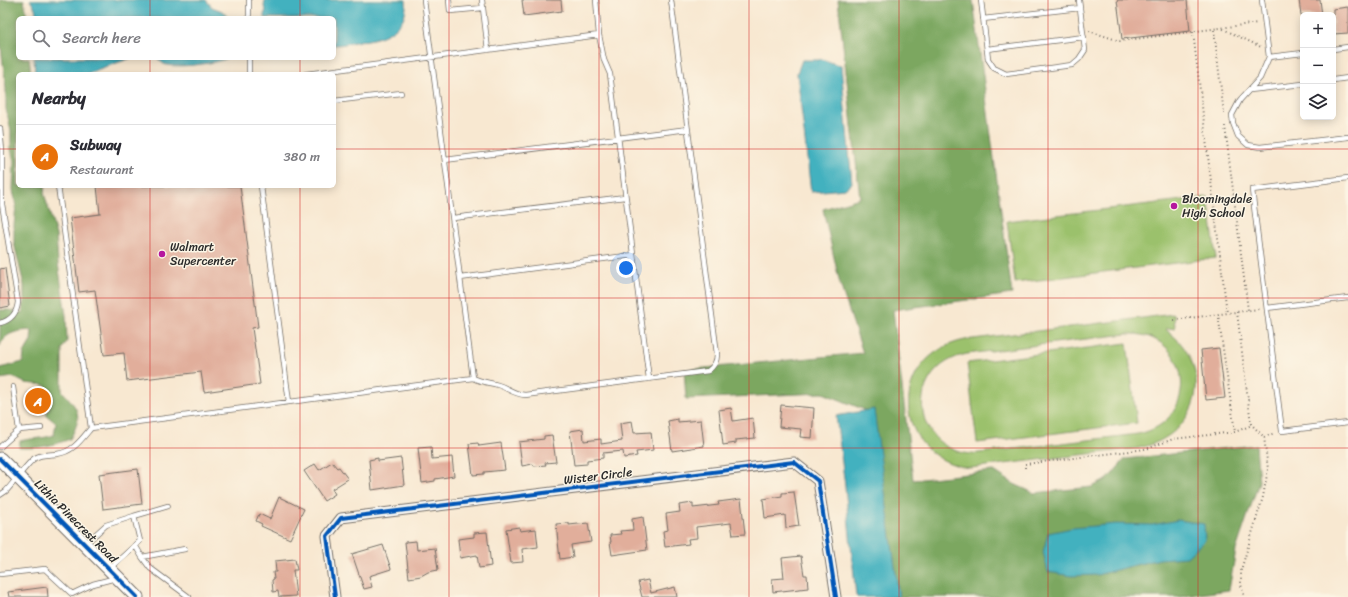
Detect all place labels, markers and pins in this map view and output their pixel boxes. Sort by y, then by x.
place label: Bloomingdale High School [1182,188,1252,224]
marker: Bloomingdale High School [1169,201,1179,211]
place label: Walmart Supercenter [170,236,237,272]
marker: Walmart Supercenter [157,249,167,259]
pin: A [25,386,51,416]

